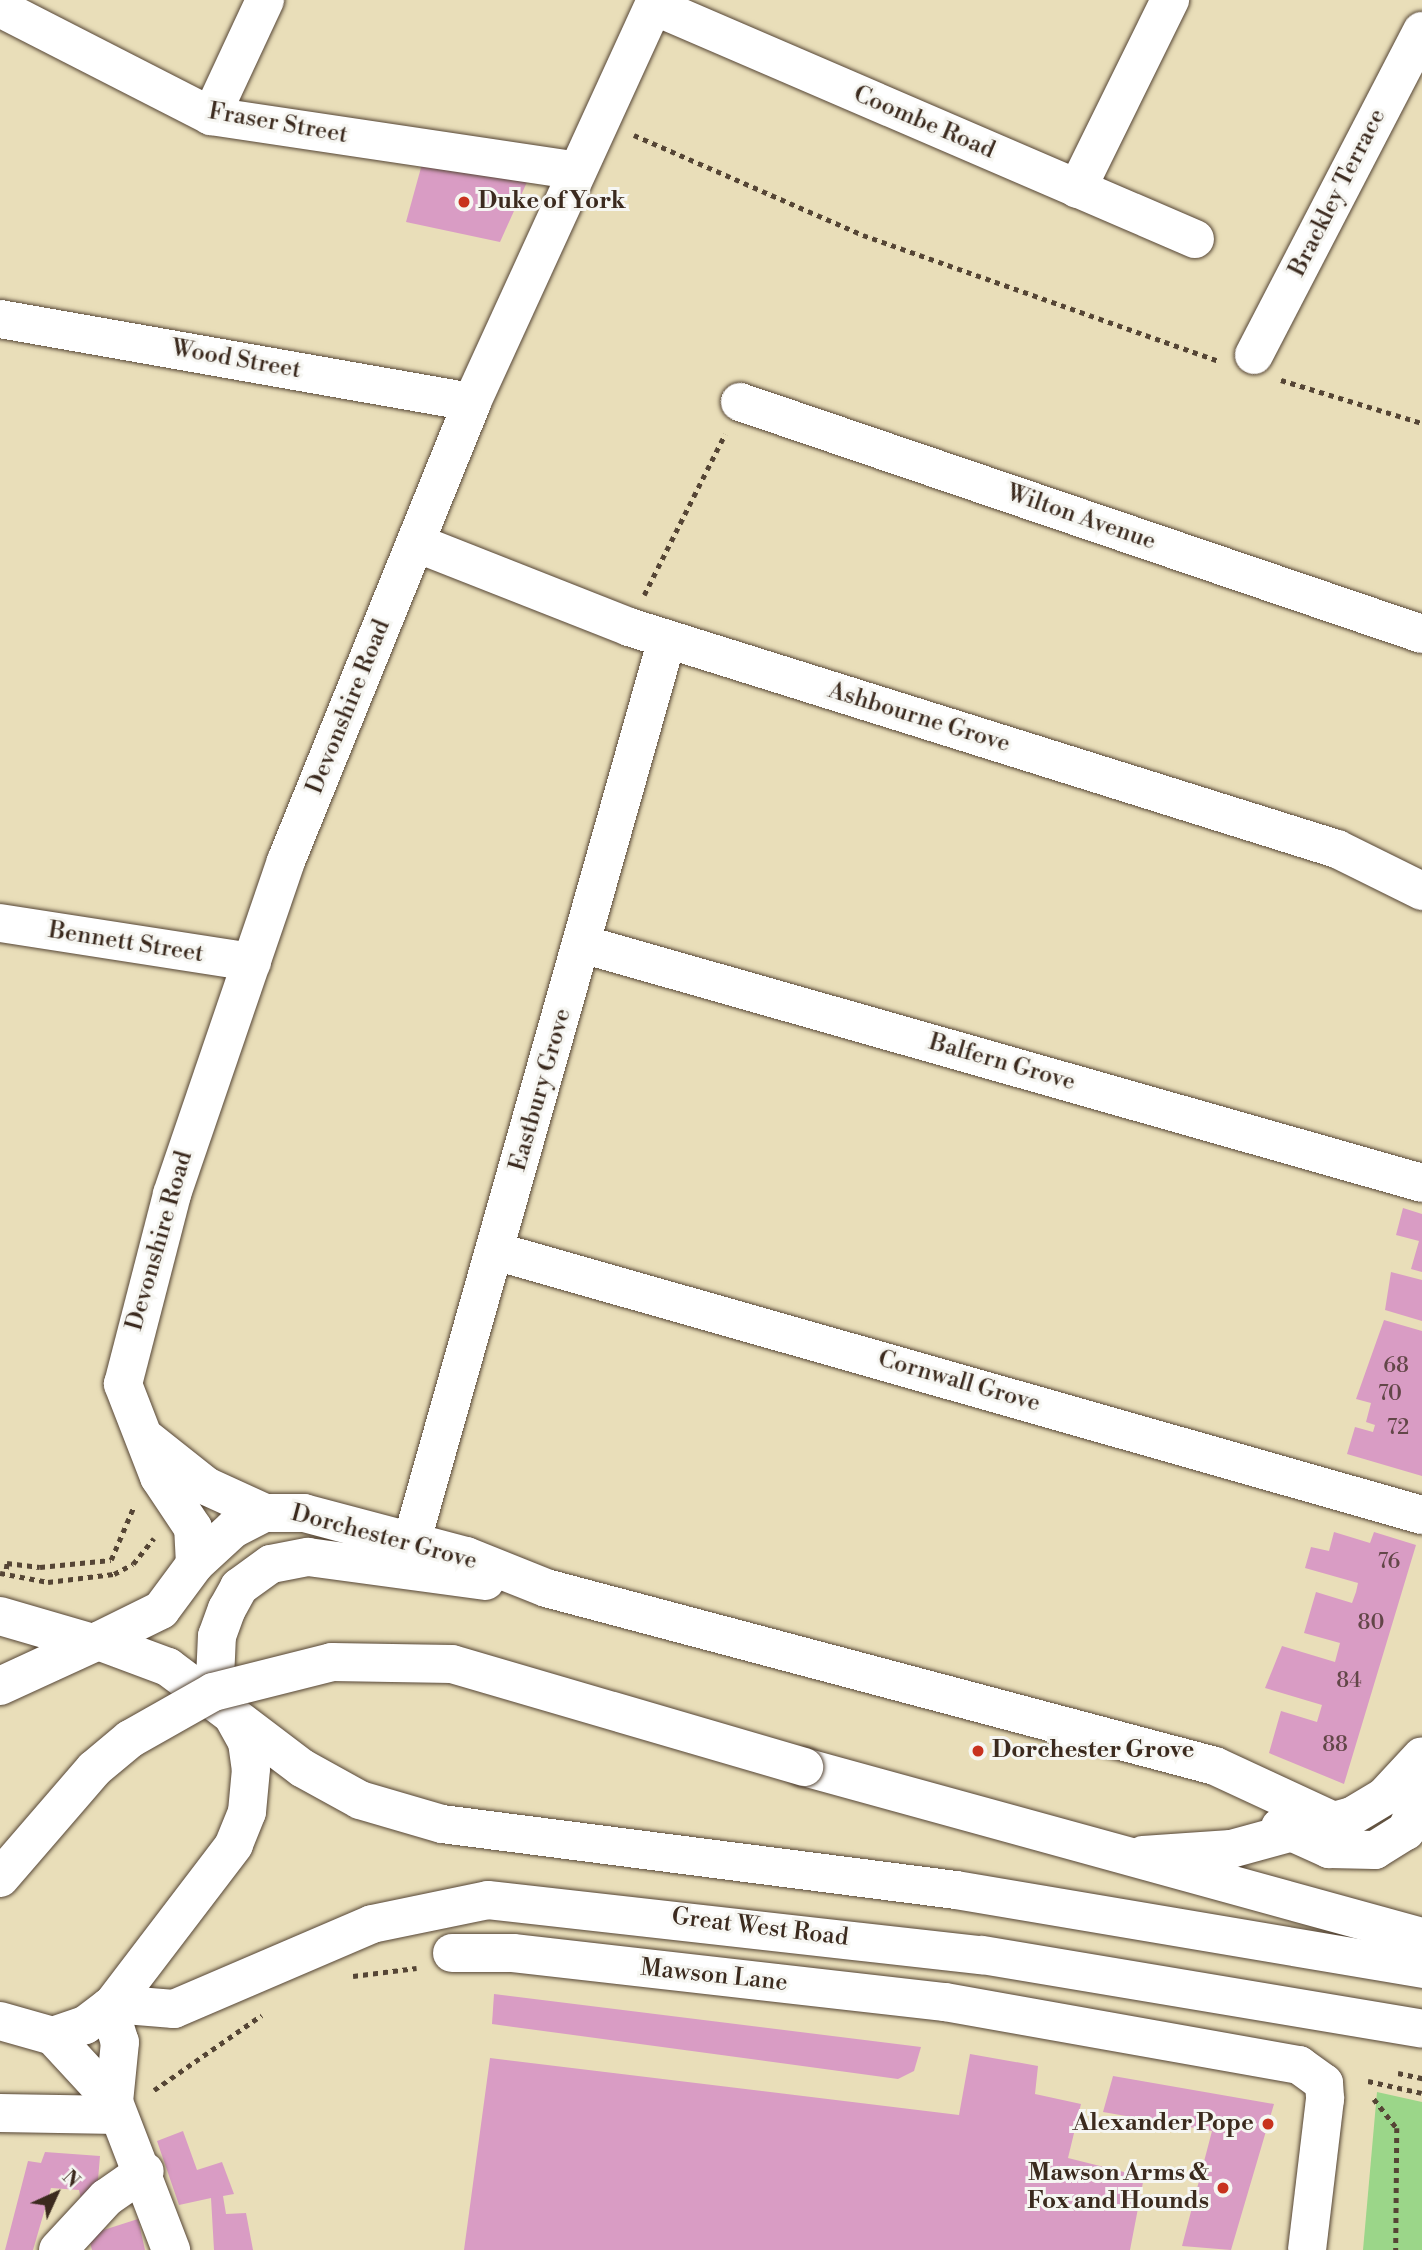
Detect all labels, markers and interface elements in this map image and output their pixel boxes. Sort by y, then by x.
street label: Coombe Road [849,80,999,166]
street label: Fraser Street [206,98,350,150]
street label: Brackley Terrace [1283,104,1393,282]
place label: Duke of York [478,188,626,216]
marker: Duke of York [456,194,472,210]
street label: Wood Street [169,334,303,386]
street label: Wilton Avenue [1003,479,1159,557]
street label: Devonshire Road [301,616,397,798]
street label: Ashbourne Grove [825,677,1013,759]
street label: Bennett Street [46,917,206,969]
street label: Eastbury Grove [504,1005,578,1175]
street label: Balfern Grove [925,1028,1079,1098]
street label: Devonshire Road [121,1148,199,1334]
street label: Cornwall Grove [875,1345,1043,1419]
house number: 68 [1383,1353,1409,1379]
house number: 70 [1378,1381,1402,1407]
house number: 72 [1387,1415,1409,1441]
street label: Dorchester Grove [288,1499,480,1577]
house number: 76 [1378,1549,1400,1575]
house number: 80 [1358,1610,1384,1636]
house number: 84 [1336,1668,1362,1694]
house number: 88 [1322,1732,1348,1758]
place label: Dorchester Grove [992,1737,1194,1765]
marker: Dorchester Grove [970,1743,986,1759]
street label: Great West Road [670,1903,850,1953]
street label: Mawson Lane [639,1954,789,1998]
place label: Alexander Pope [1073,2110,1254,2138]
marker: Alexander Pope [1260,2116,1276,2132]
north arrow [21,2159,91,2229]
place label: Mawson Arms & Fox and Hounds [1027,2160,1209,2216]
text: N [57,2165,85,2193]
marker: Mawson Arms & Fox and Hounds [1215,2180,1231,2196]

